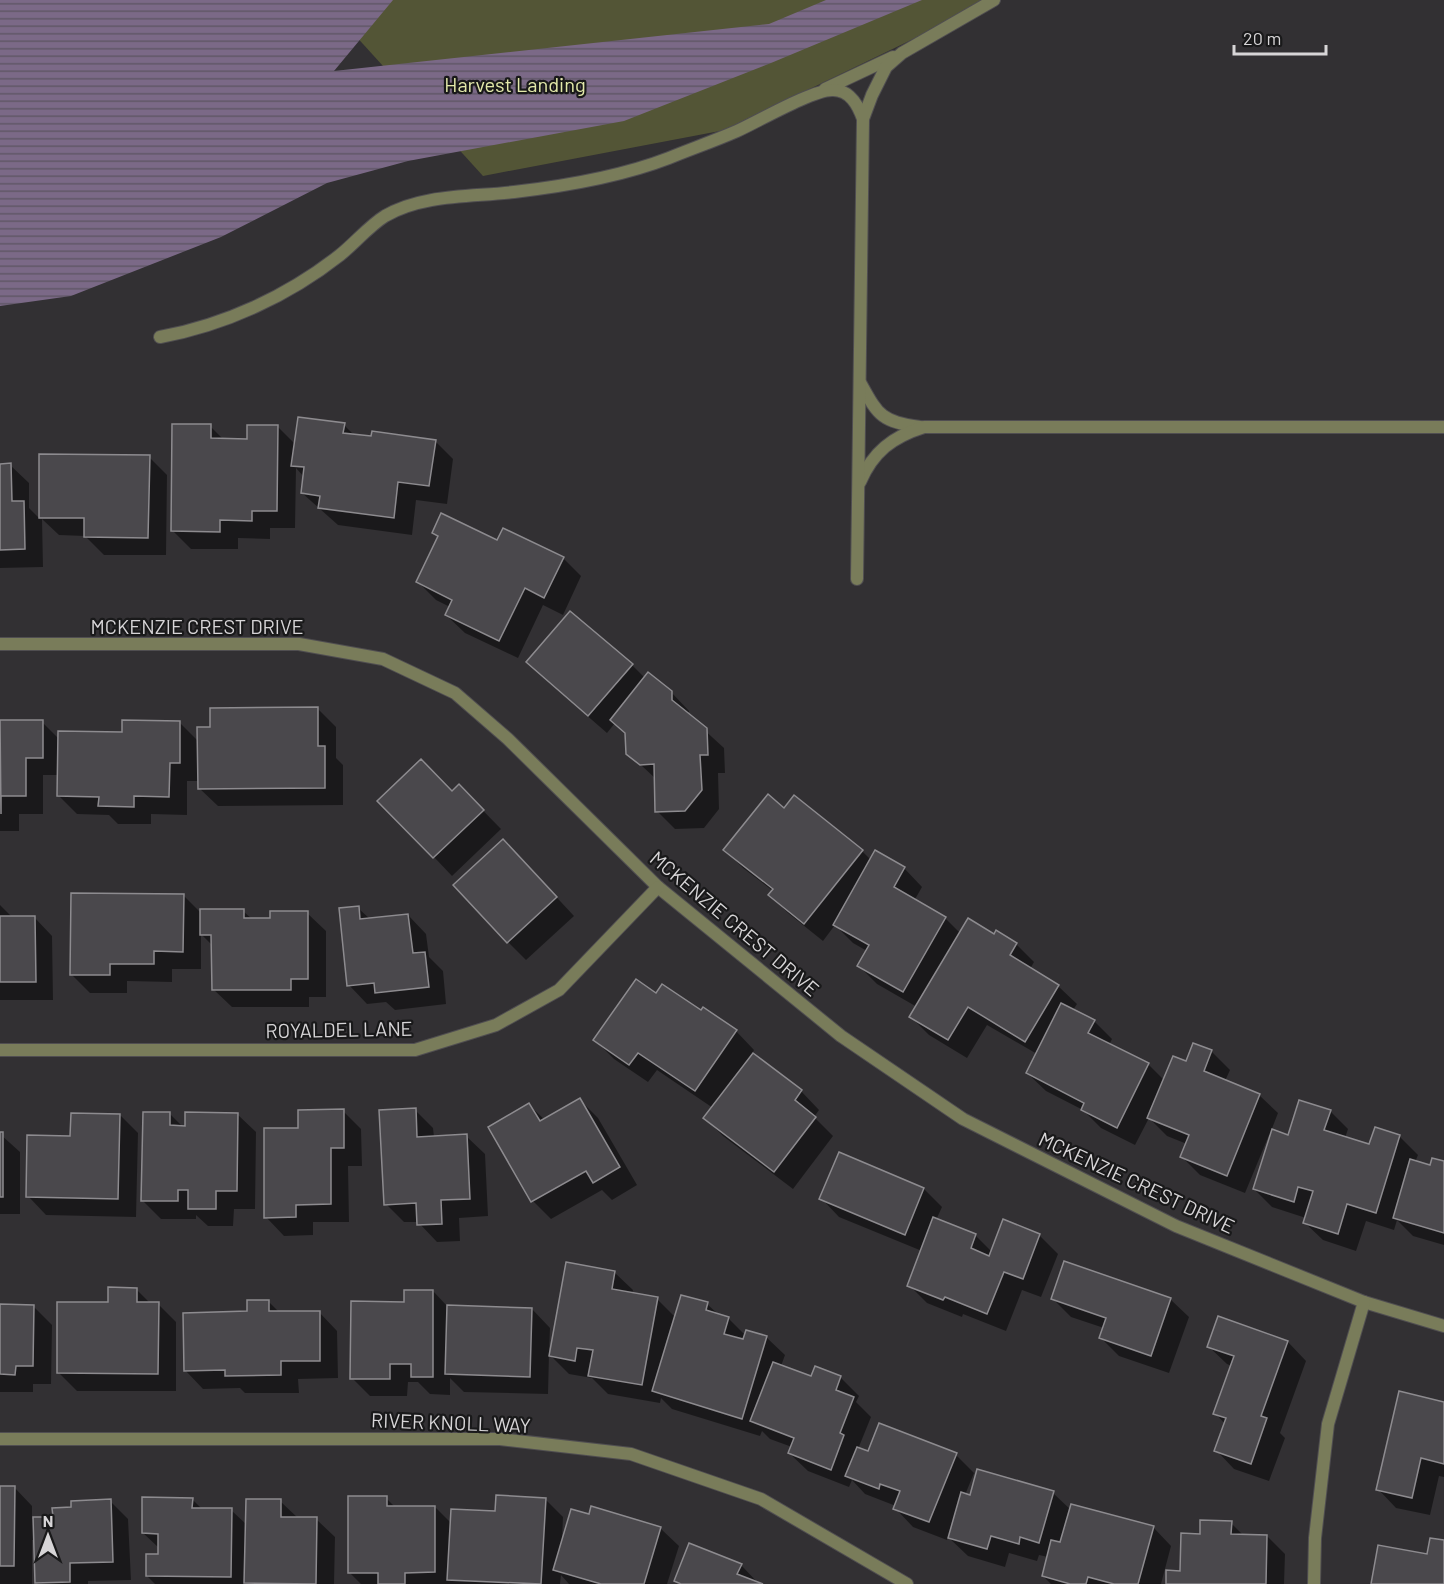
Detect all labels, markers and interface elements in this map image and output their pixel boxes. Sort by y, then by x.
scale bar [1234,18,1326,56]
text: 20 m [1243,27,1281,49]
park label: Harvest Landing [444,72,586,96]
street label: MCKENZIE CREST DRIVE [90,614,304,638]
street label: MCKENZIE CREST DRIVE [646,845,824,1001]
street label: ROYALDEL LANE [265,1016,413,1042]
street label: MCKENZIE CREST DRIVE [1035,1126,1239,1238]
street label: RIVER KNOLL WAY [371,1407,531,1437]
north arrow [18,1506,78,1566]
text: N [43,1511,53,1530]

